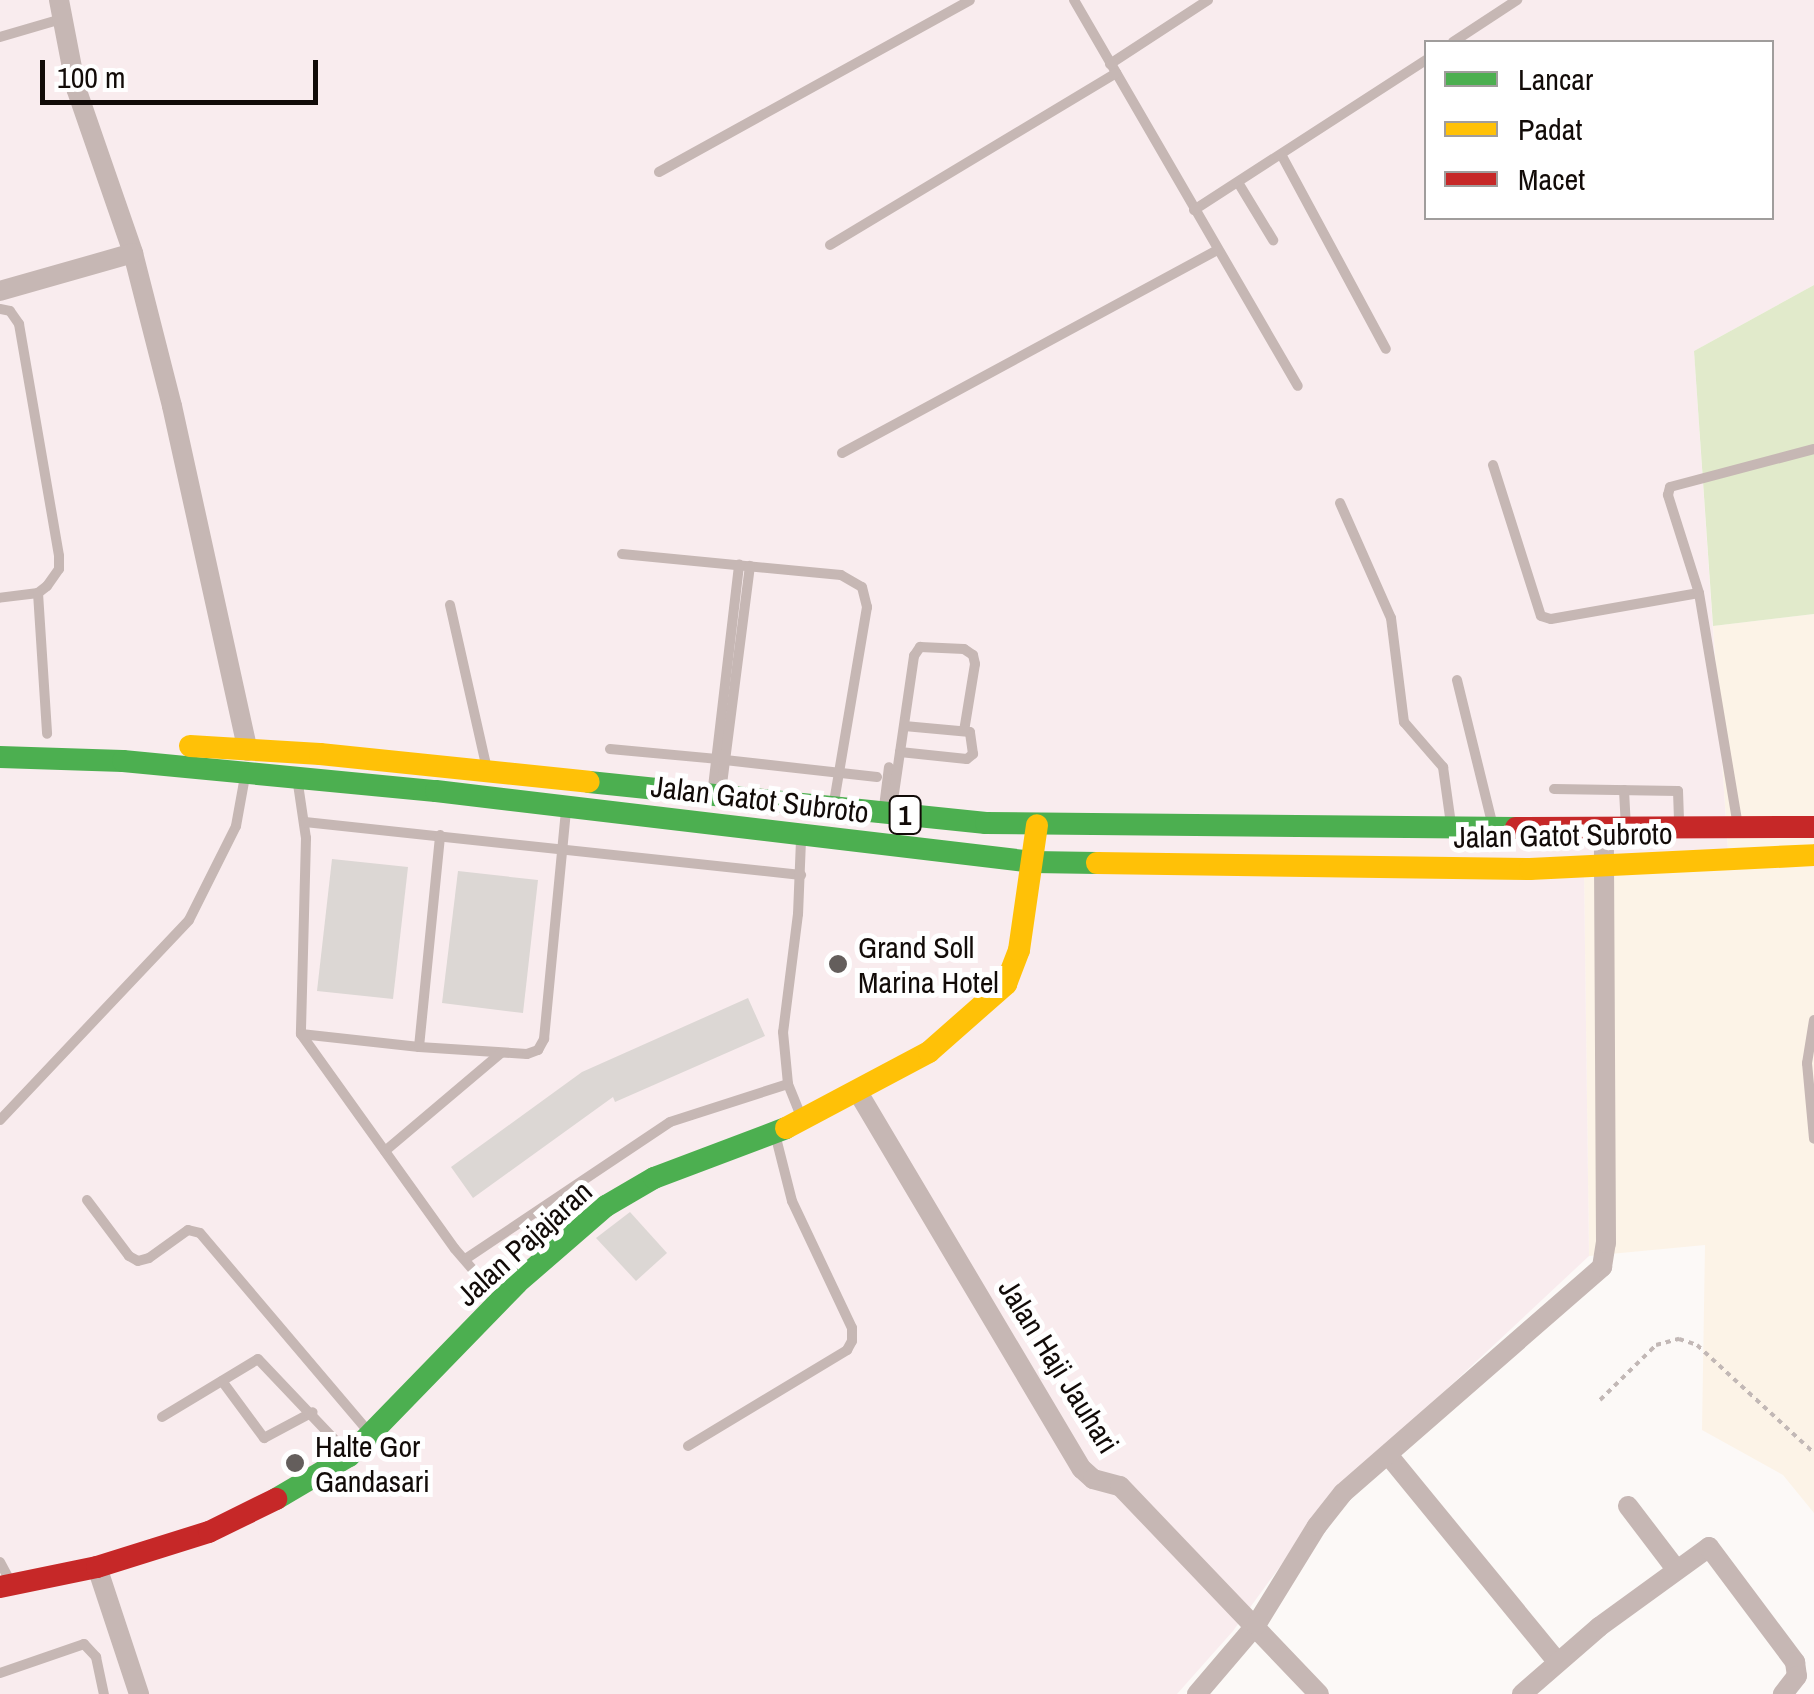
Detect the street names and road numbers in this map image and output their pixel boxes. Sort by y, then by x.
street label: Jalan Gatot Subroto [649,768,871,830]
road number: 1 [888,792,922,838]
street label: Jalan Gatot Subroto [1453,815,1673,855]
street label: Jalan Pajajaran [449,1173,599,1313]
street label: Jalan Haji Jauhari [991,1272,1127,1460]

